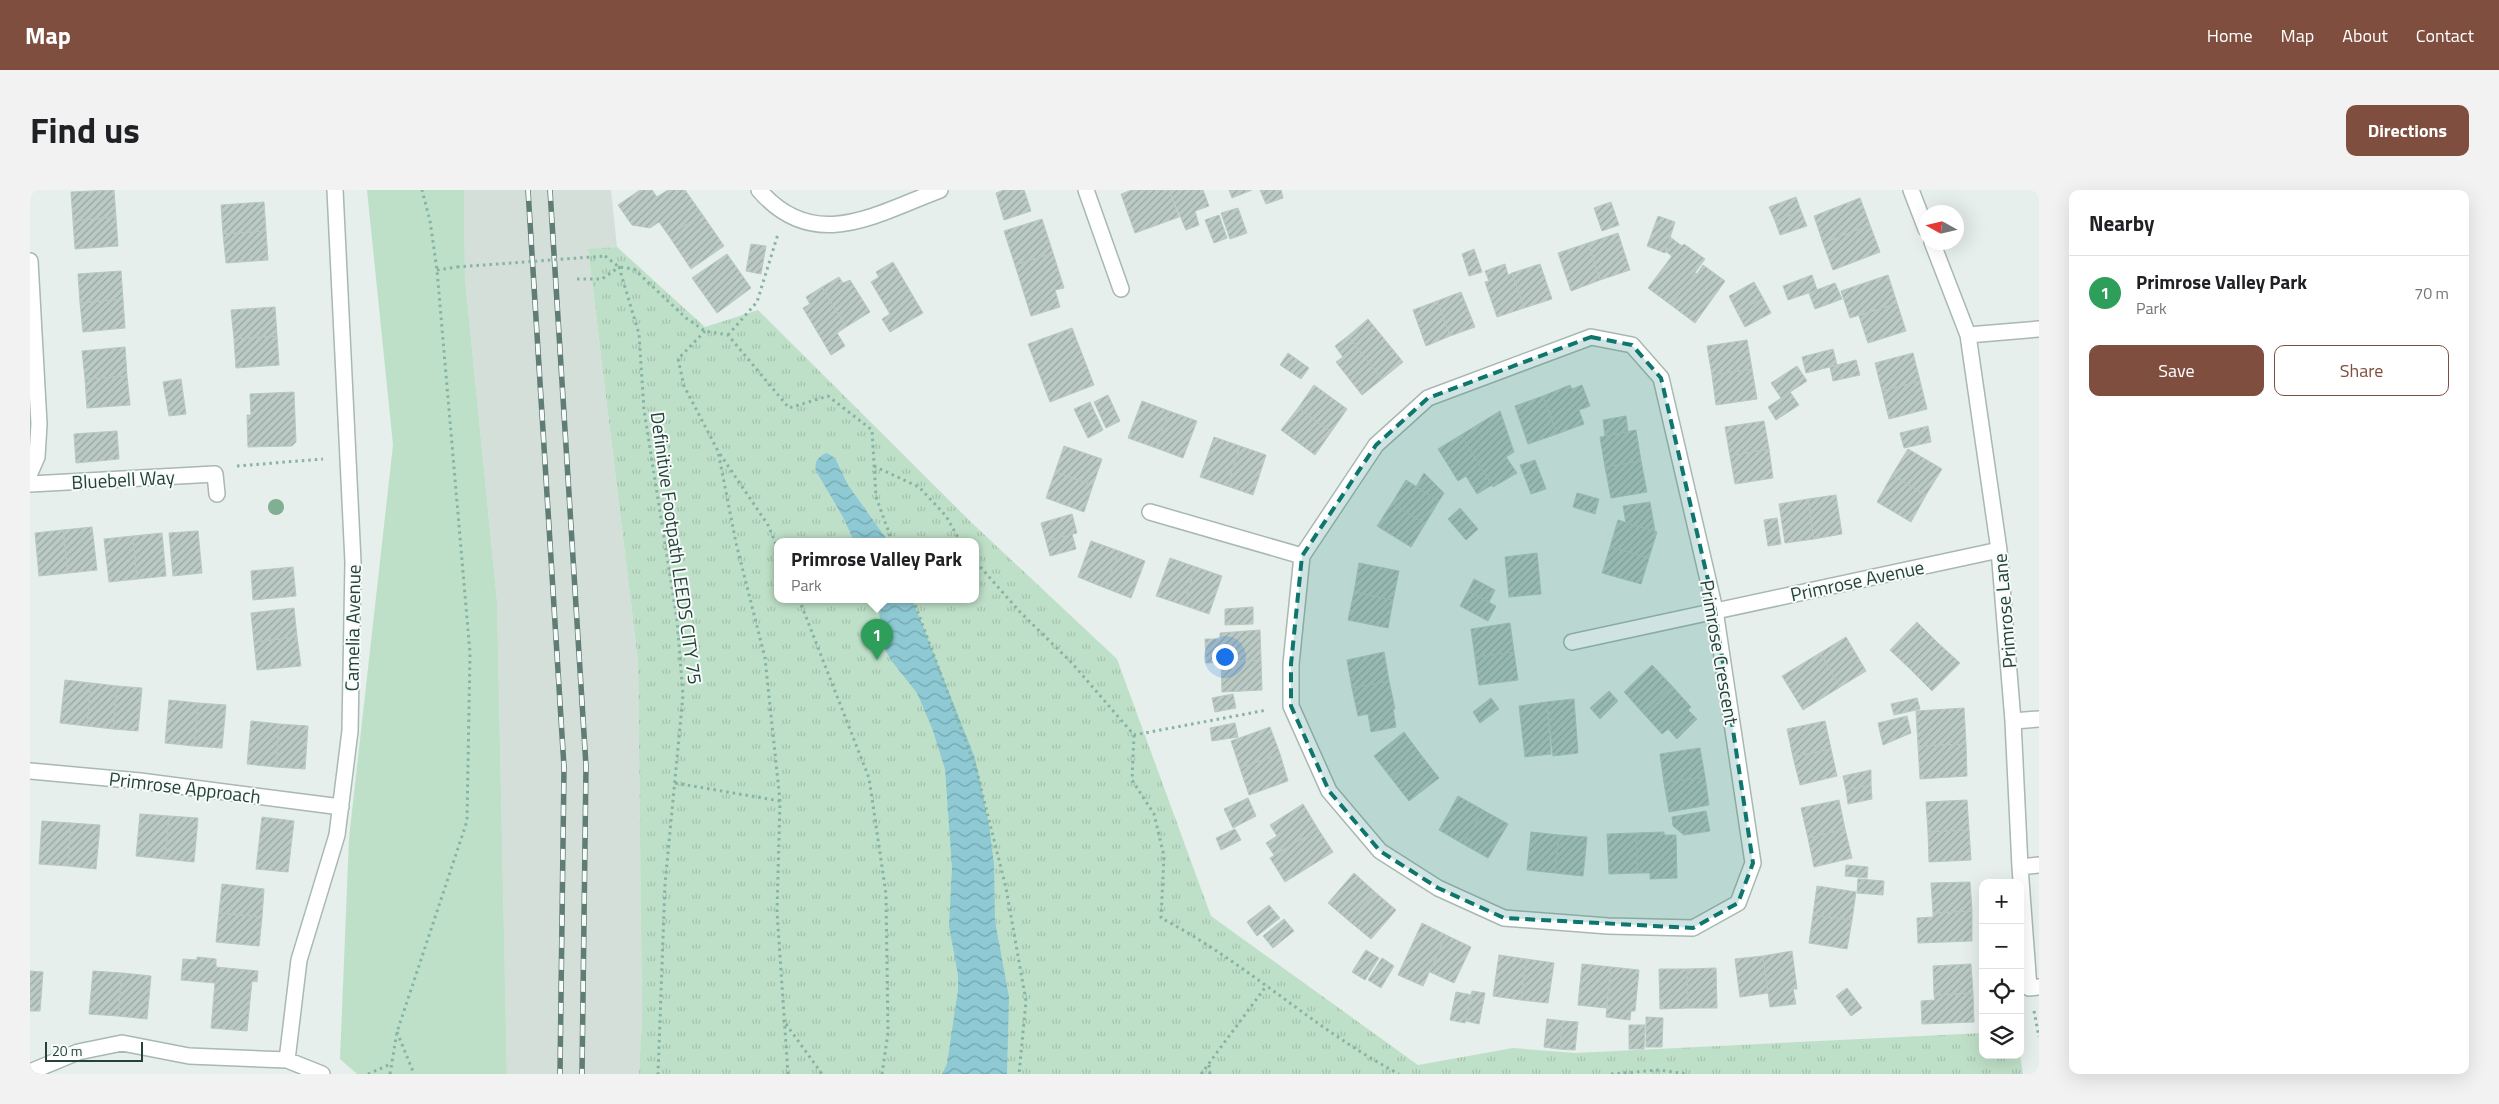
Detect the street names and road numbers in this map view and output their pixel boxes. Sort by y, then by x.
street label: Definitive Footpath LEEDS CITY 75 [644,410,710,686]
street label: Bluebell Way [71,462,175,496]
street label: Primrose Avenue [1787,552,1927,608]
street label: Primrose Lane [1985,552,2023,670]
street label: Camelia Avenue [336,564,368,692]
street label: Primrose Crescent [1693,577,1747,727]
street label: Primrose Approach [107,763,263,811]

